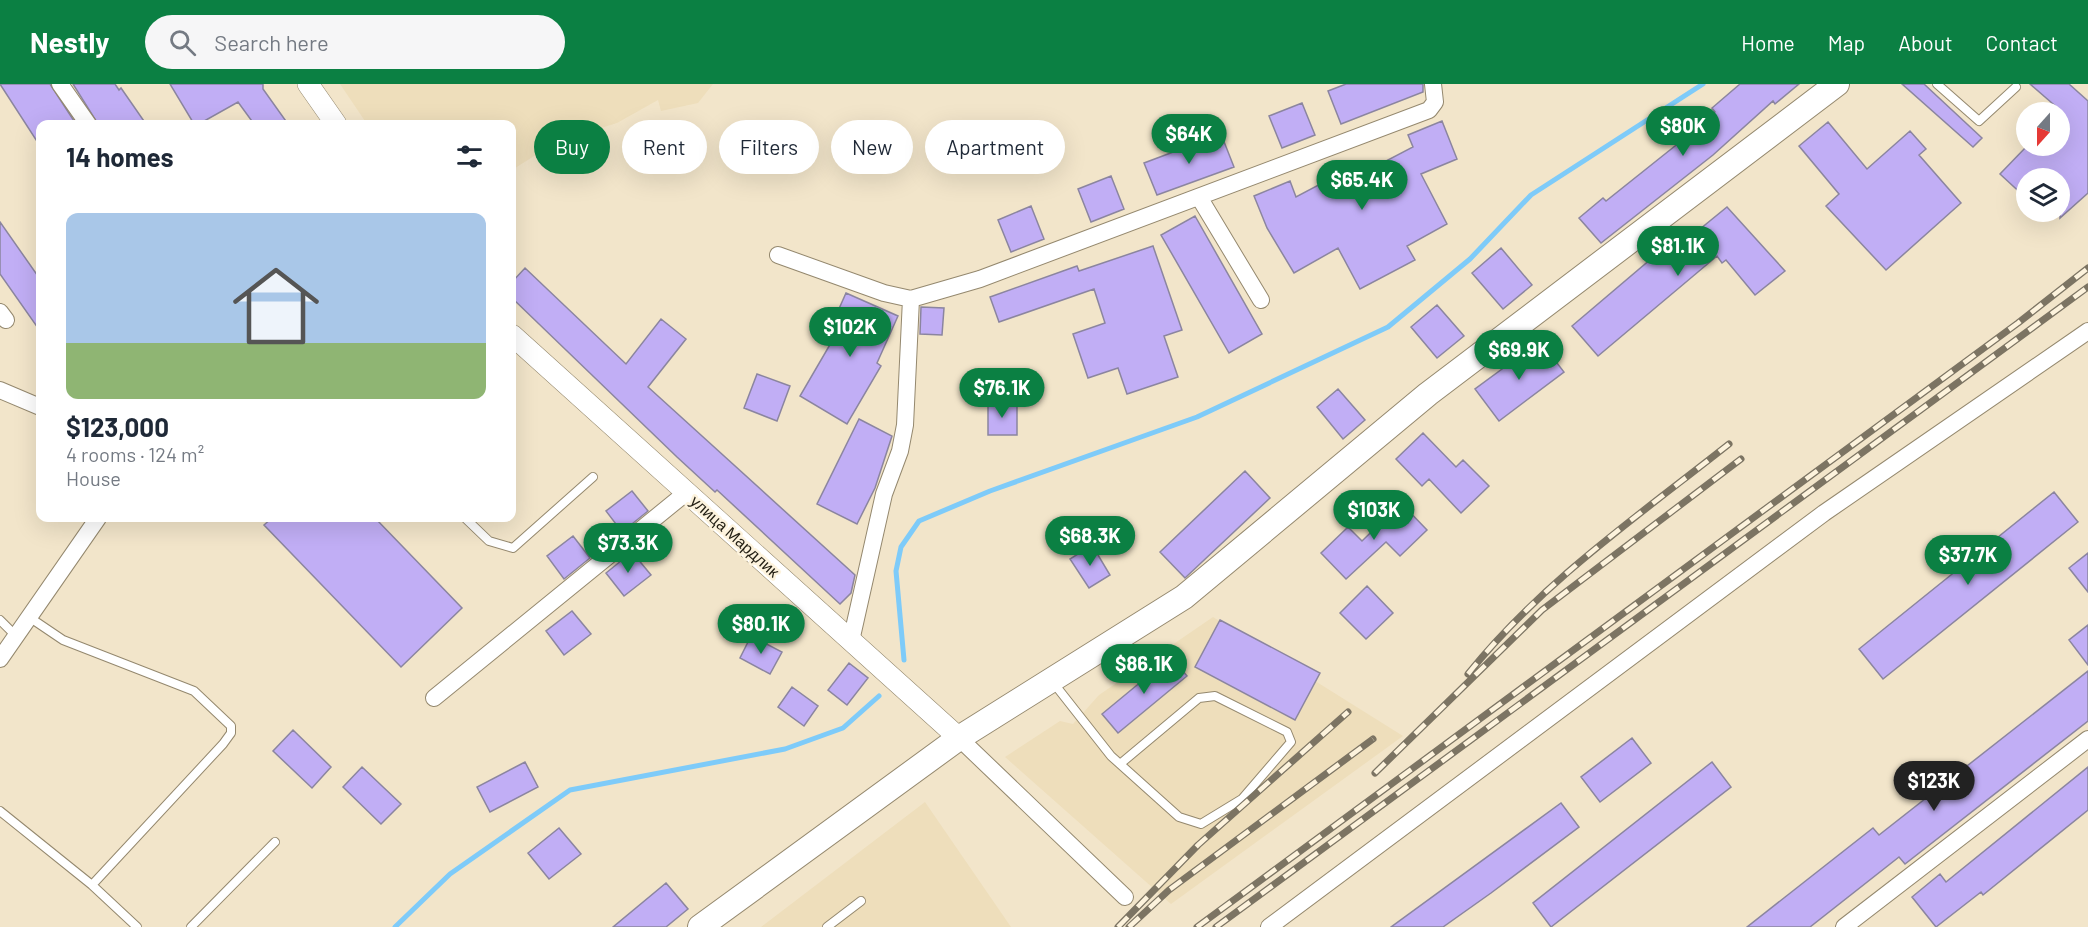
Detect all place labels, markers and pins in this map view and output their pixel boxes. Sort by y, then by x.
pin: $80K [1647,106,1719,157]
pin: $64K [1153,114,1225,165]
pin: $65.4K [1313,160,1411,211]
pin: $81.1K [1629,226,1727,277]
pin: $102K [808,307,892,358]
pin: $69.9K [1470,330,1568,381]
pin: $76.1K [953,368,1051,419]
pin: $103K [1332,490,1416,541]
pin: $68.3K [1041,516,1139,567]
pin: $73.3K [579,523,677,574]
pin: $37.7K [1919,535,2017,586]
pin: $80.1K [712,604,810,655]
pin: $86.1K [1095,644,1193,695]
pin: $123K [1892,761,1976,812]

